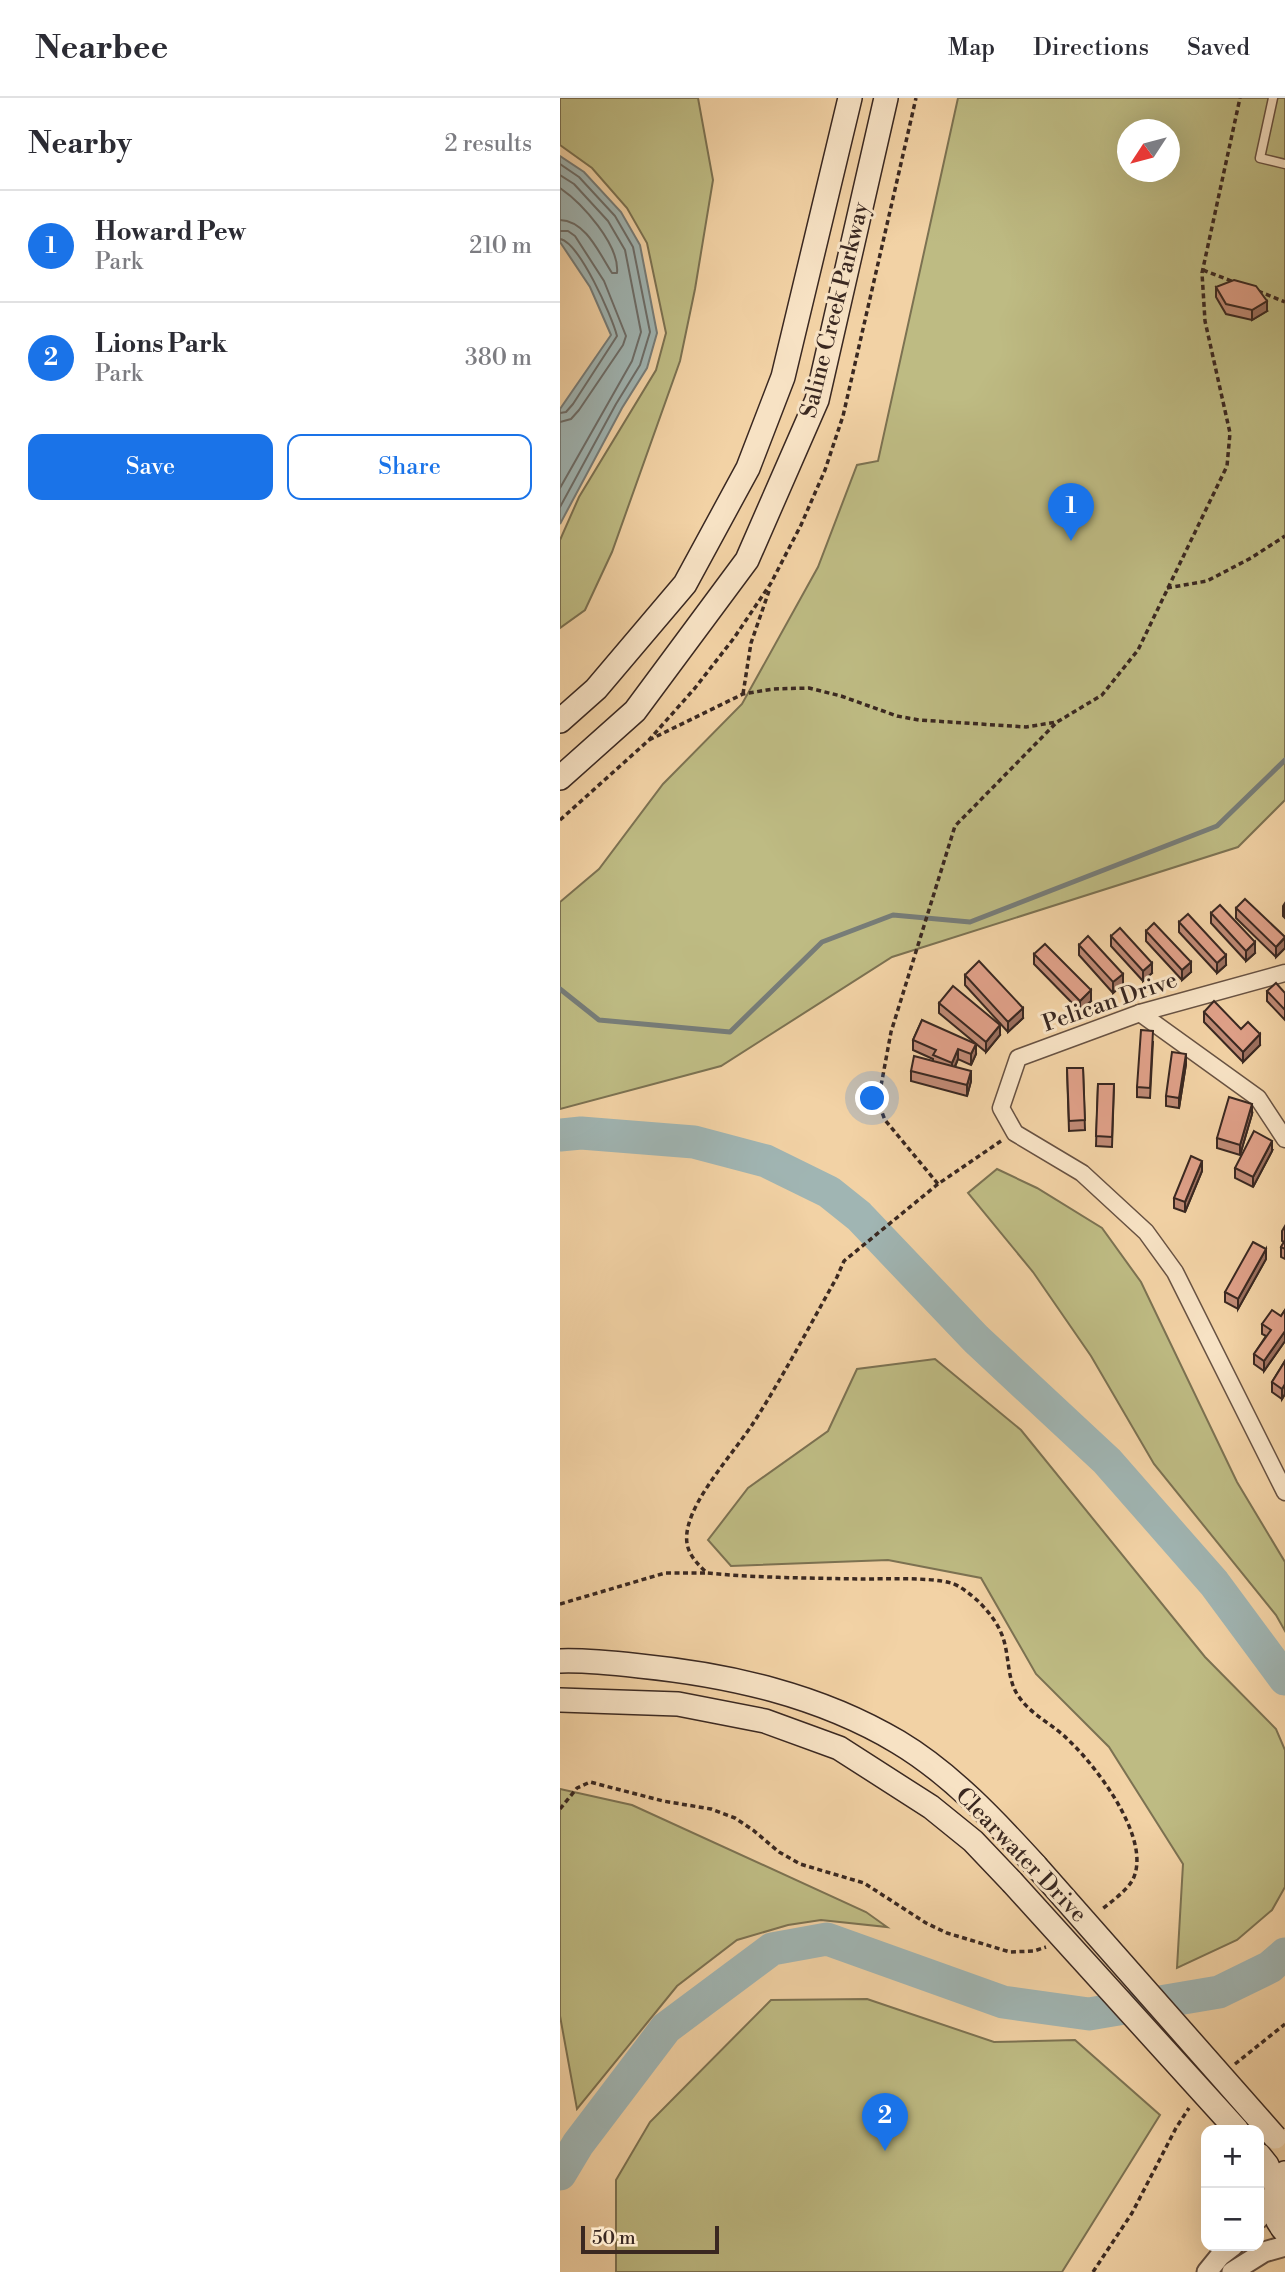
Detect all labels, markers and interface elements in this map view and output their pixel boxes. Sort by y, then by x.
text: Nearbee [35,28,168,69]
text: Map [948,33,995,63]
text: Directions [1033,33,1149,63]
text: Saved [1187,33,1250,63]
north arrow [1117,119,1180,182]
text: Nearby [28,125,132,163]
text: 2 results [445,130,532,158]
street label: Saline Creek Parkway [795,198,876,421]
text: Howard Pew [95,216,246,248]
text: 1 [45,232,57,260]
text: 210 m [469,232,532,260]
text: Park [95,248,143,276]
text: Lions Park [95,328,227,360]
text: 2 [44,344,58,372]
text: 380 m [465,344,532,372]
text: Park [95,360,143,388]
button: Save [28,434,273,500]
button: Share [287,434,532,500]
pin: 1 [1048,483,1094,541]
street label: Pelican Drive [1039,966,1181,1038]
your location [855,1081,889,1115]
street label: Clearwater Drive [949,1782,1093,1928]
pin: 2 [862,2093,908,2151]
map controls [1201,2125,1264,2251]
button: + [1201,2125,1264,2188]
button: − [1201,2188,1264,2251]
scale bar [581,2223,719,2255]
text: 50 m [592,2226,636,2250]

